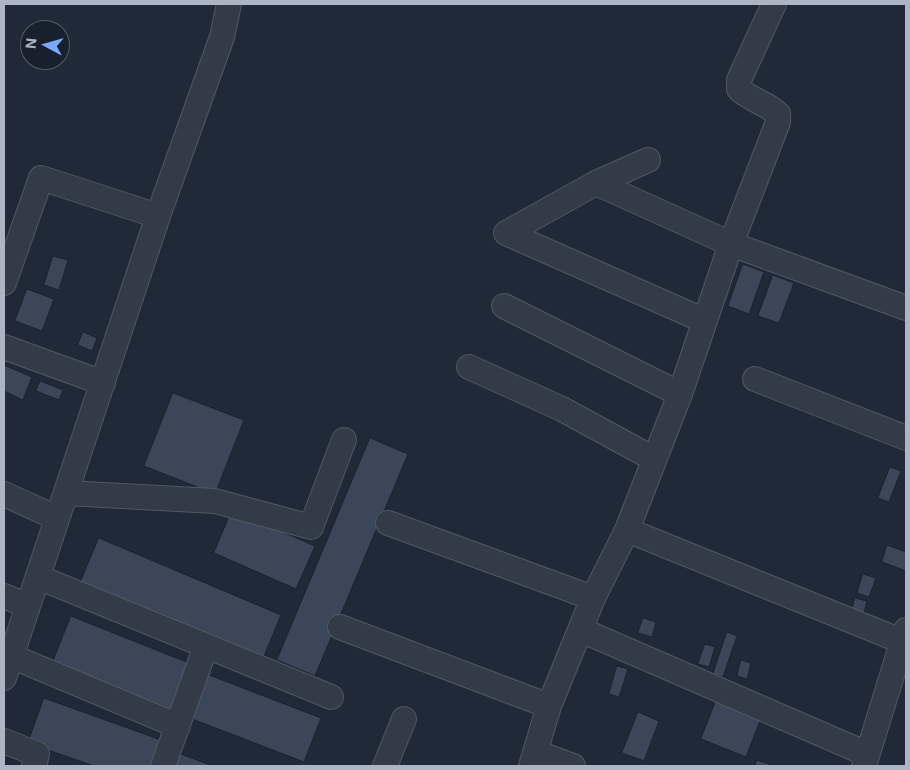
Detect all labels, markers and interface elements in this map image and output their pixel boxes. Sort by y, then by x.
north arrow [20,20,70,70]
text: N [22,37,40,50]

